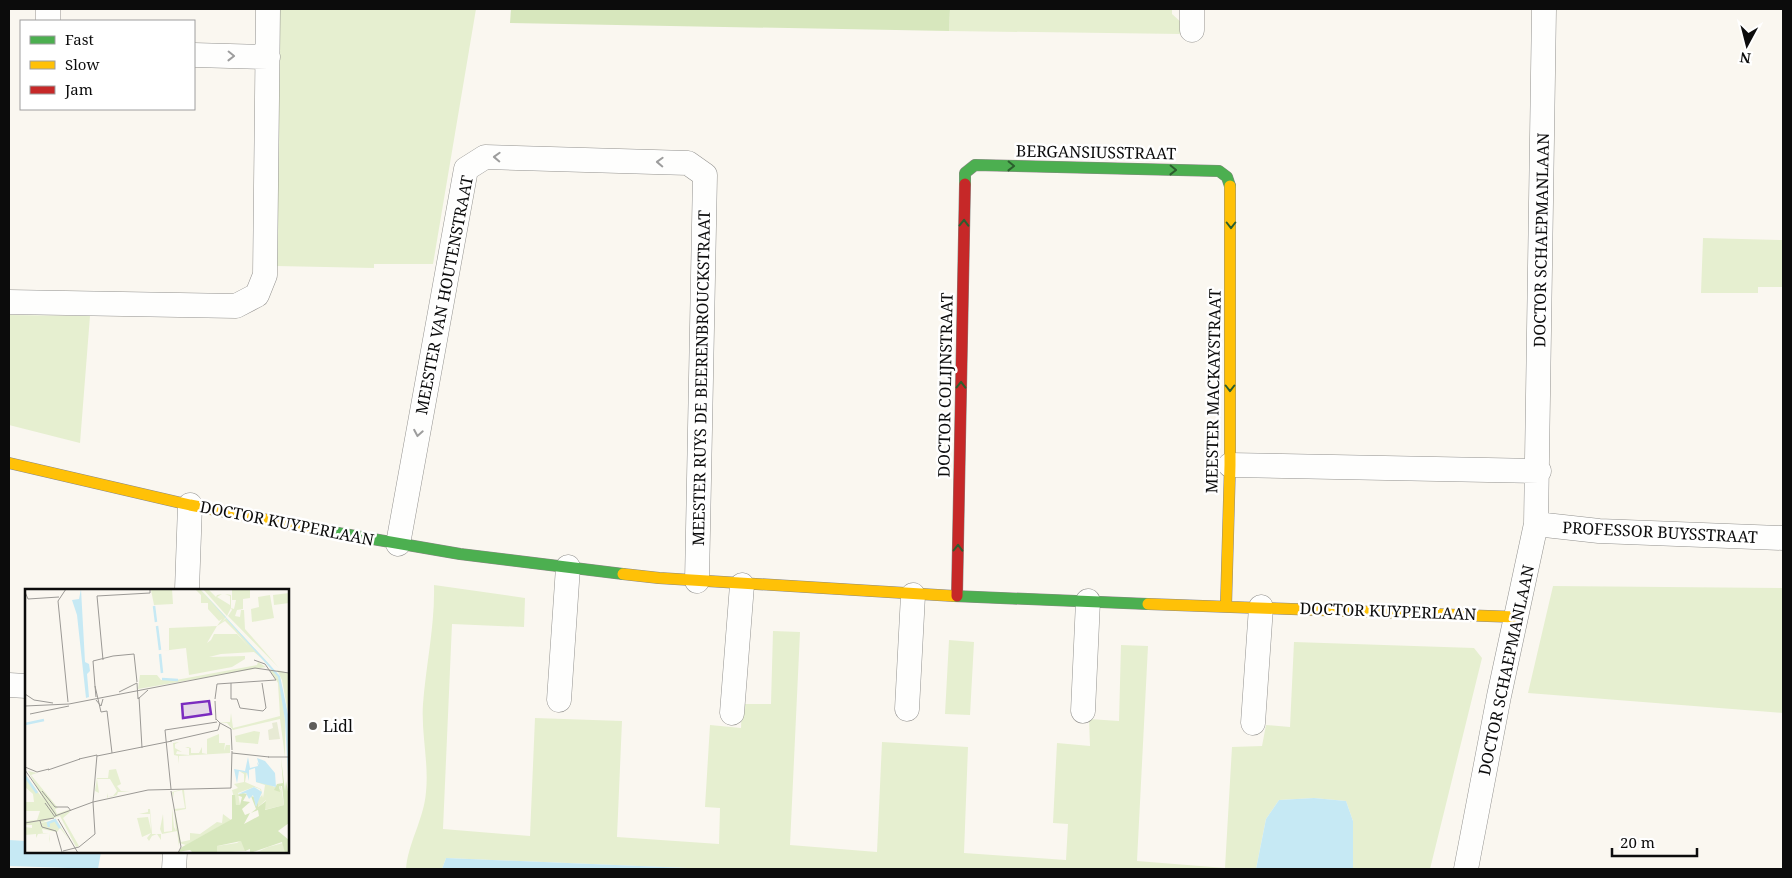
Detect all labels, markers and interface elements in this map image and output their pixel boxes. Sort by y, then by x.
legend [20,20,195,110]
north arrow [1722,20,1772,70]
text: Fast [65,29,94,49]
text: N [1739,48,1752,69]
one-way arrow [227,51,235,61]
text: Slow [65,54,99,74]
text: Jam [64,79,93,99]
street label: DOCTOR SCHAEPMANLAAN [1528,132,1554,348]
street label: BERGANSIUSSTRAAT [1016,140,1177,164]
one-way arrow [493,152,501,163]
one-way arrow [655,157,663,167]
one-way arrow [1007,161,1015,171]
one-way arrow [1170,165,1177,175]
street label: MEESTER VAN HOUTENSTRAAT [410,173,478,416]
street label: MEESTER RUYS DE BEERENBROUCKSTRAAT [687,210,715,546]
one-way arrow [959,218,969,226]
one-way arrow [1226,222,1236,229]
street label: MEESTER MACKAYSTRAAT [1200,288,1226,494]
street label: DOCTOR COLIJNSTRAAT [932,292,958,478]
one-way arrow [956,381,966,388]
one-way arrow [1225,384,1235,392]
one-way arrow [414,428,424,437]
street label: DOCTOR KUYPERLAAN [198,495,376,551]
street label: PROFESSOR BUYSSTRAAT [1562,516,1758,548]
one-way arrow [953,543,963,551]
street label: DOCTOR SCHAEPMANLAAN [1473,563,1539,777]
inset map [25,589,289,853]
street label: DOCTOR KUYPERLAAN [1299,597,1477,625]
place label: Lidl [323,715,353,737]
marker: Lidl [307,720,319,732]
scale bar [1612,826,1697,858]
text: 20 m [1620,832,1655,852]

